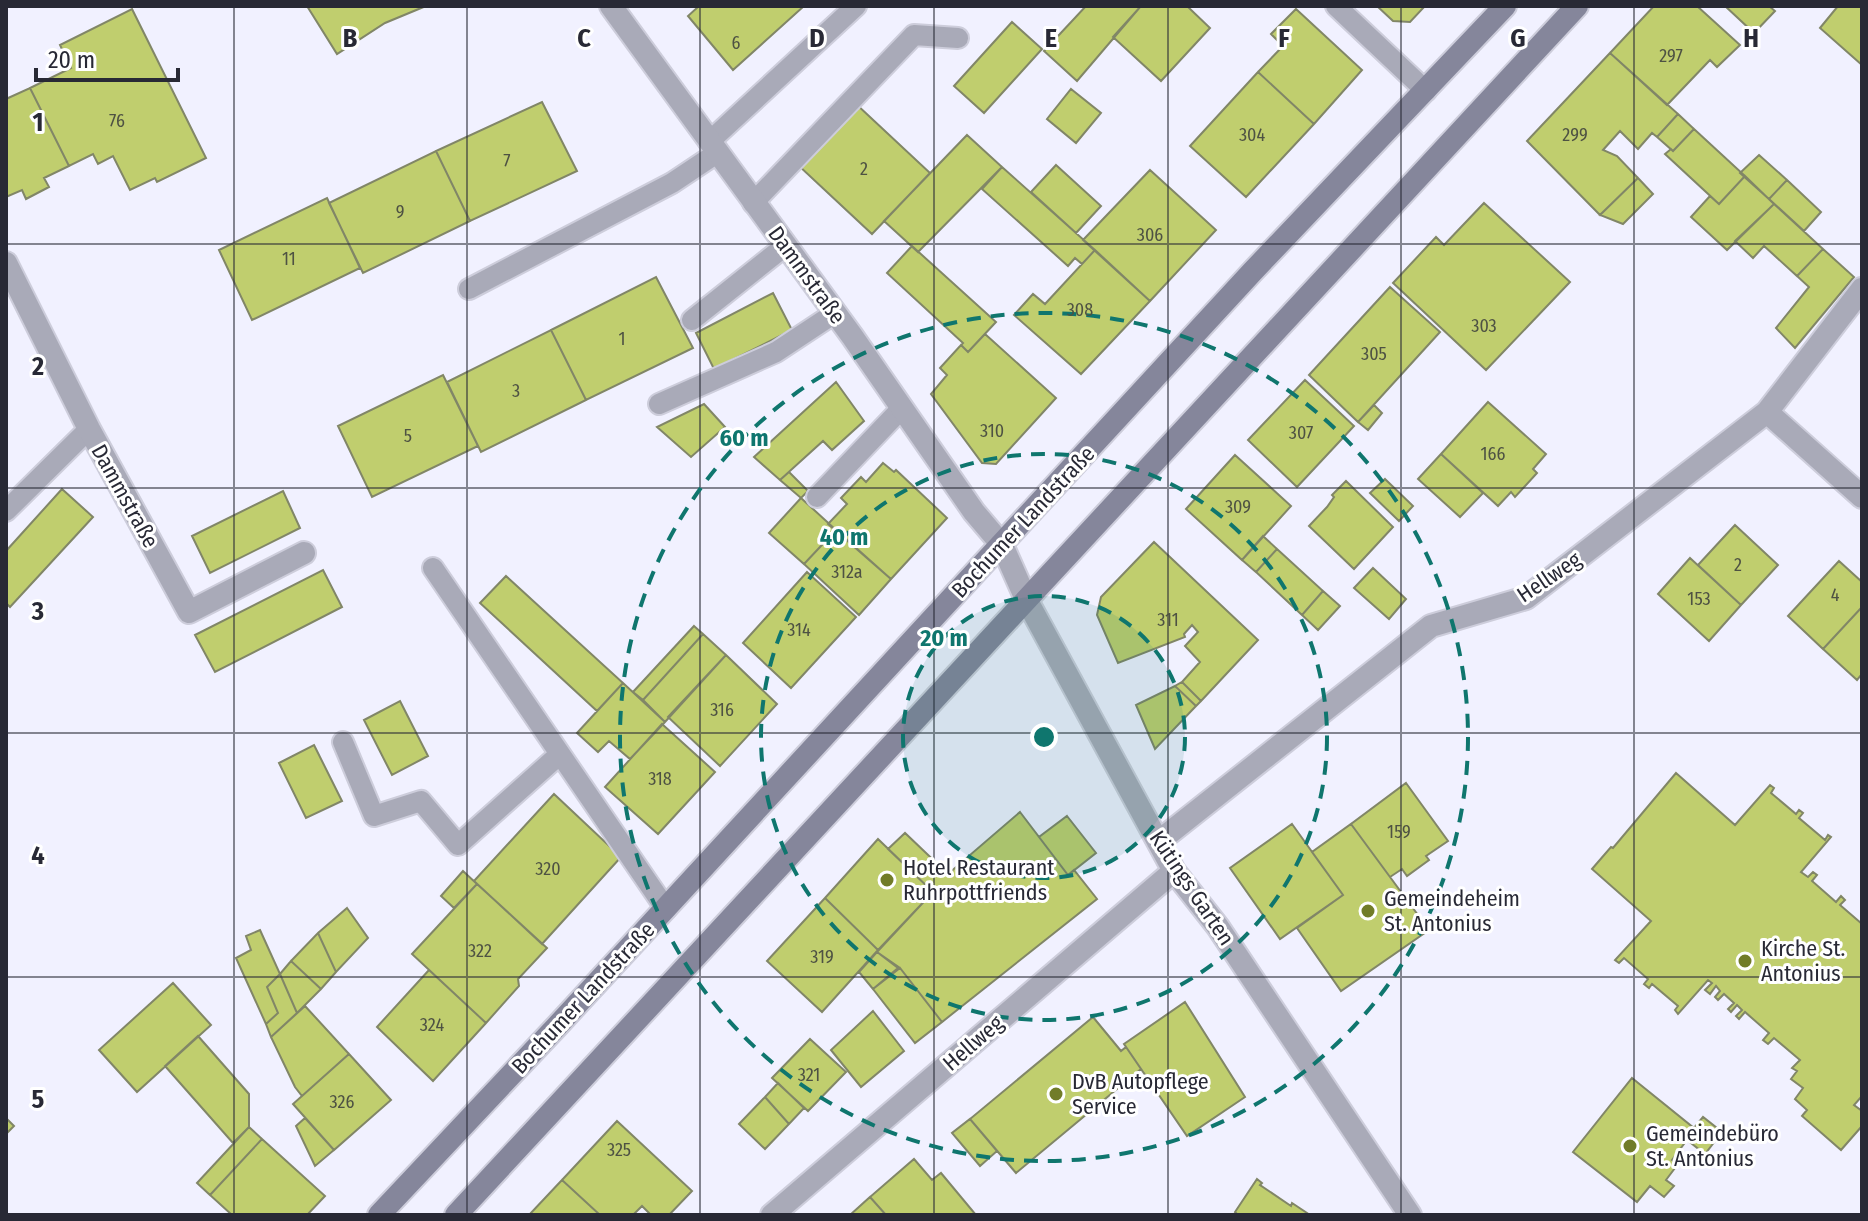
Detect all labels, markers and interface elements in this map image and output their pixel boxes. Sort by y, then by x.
text: B [343,23,358,54]
text: C [577,23,591,54]
text: D [809,23,825,54]
text: E [1045,23,1057,54]
text: F [1278,23,1290,54]
text: G [1510,23,1526,54]
text: H [1743,23,1759,54]
scale bar [36,32,178,82]
house number: 6 [732,32,741,54]
house number: 297 [1659,45,1683,67]
text: 20 m [48,46,95,74]
text: 1 [33,107,44,138]
house number: 76 [109,110,125,132]
house number: 304 [1239,124,1265,146]
house number: 299 [1562,124,1588,146]
house number: 7 [503,150,511,172]
house number: 2 [860,158,868,180]
house number: 9 [396,201,404,223]
street label: Dammstraße [763,221,851,329]
house number: 306 [1137,224,1163,246]
house number: 11 [282,248,296,270]
house number: 308 [1067,299,1093,321]
house number: 303 [1471,315,1497,337]
house number: 1 [618,328,626,350]
house number: 305 [1361,343,1387,365]
text: 2 [31,351,44,382]
house number: 3 [512,380,520,402]
house number: 310 [980,420,1004,442]
house number: 307 [1289,422,1313,444]
text: 60 m [720,424,768,452]
house number: 5 [404,425,412,447]
street label: Dammstraße [86,440,164,552]
street label: Bochumer Landstraße [946,441,1100,603]
house number: 166 [1481,443,1506,465]
house number: 309 [1225,496,1251,518]
text: 40 m [820,523,868,551]
street label: Hellweg [1512,545,1587,608]
house number: 2 [1734,554,1742,576]
house number: 312a [831,561,863,583]
house number: 4 [1831,584,1840,606]
house number: 153 [1687,588,1711,610]
text: 3 [31,596,44,627]
house number: 311 [1157,609,1179,631]
house number: 314 [787,619,811,641]
text: 20 m [919,624,968,652]
house number: 316 [710,699,734,721]
centre of rings [1030,723,1058,751]
house number: 318 [648,768,672,790]
house number: 159 [1387,821,1411,843]
street label: Kütings Garten [1144,826,1240,950]
text: 4 [31,840,45,871]
place label: Hotel Restaurant Ruhrpottfriends [903,854,1055,906]
house number: 320 [535,858,561,880]
marker: Hotel Restaurant Ruhrpottfriends [878,871,896,889]
place label: Gemeindeheim St. Antonius [1384,885,1520,937]
marker: Gemeindeheim St. Antonius [1359,902,1377,920]
street label: Bochumer Landstraße [506,917,660,1079]
place label: Kirche St. Antonius [1761,935,1845,987]
house number: 322 [468,940,492,962]
house number: 319 [810,946,834,968]
marker: Kirche St. Antonius [1736,952,1754,970]
street label: Hellweg [937,1009,1009,1077]
house number: 324 [420,1014,444,1036]
house number: 321 [798,1064,820,1086]
place label: DvB Autopflege Service [1072,1068,1209,1120]
text: 5 [32,1084,45,1115]
marker: DvB Autopflege Service [1047,1085,1065,1103]
house number: 326 [330,1091,354,1113]
place label: Gemeindebüro St. Antonius [1646,1120,1779,1172]
marker: Gemeindebüro St. Antonius [1621,1137,1639,1155]
house number: 325 [607,1139,631,1161]

